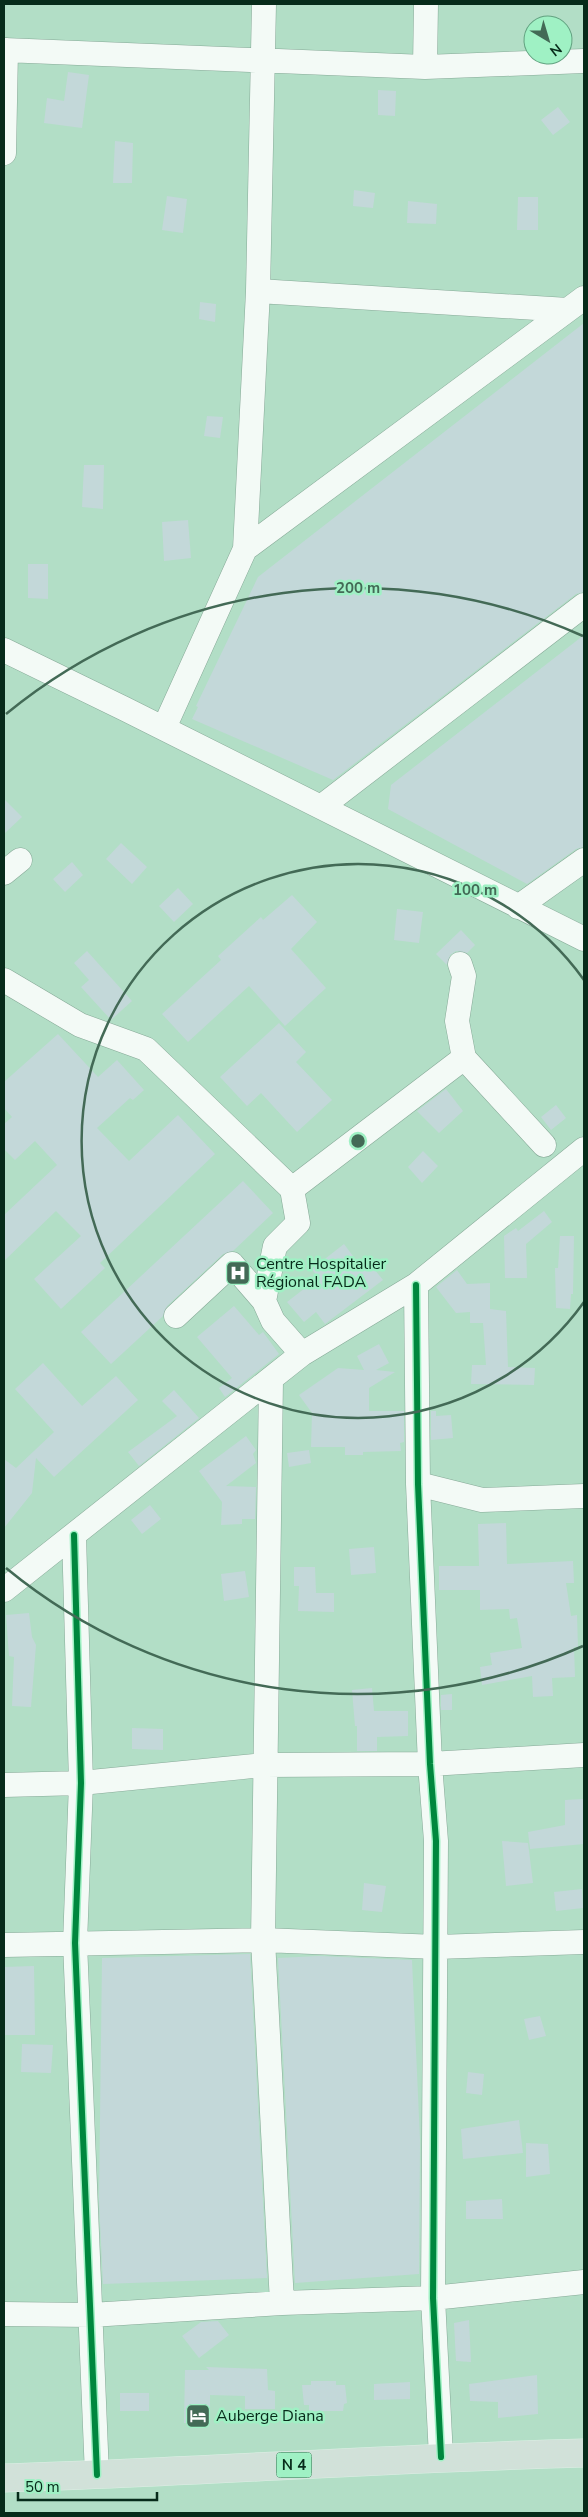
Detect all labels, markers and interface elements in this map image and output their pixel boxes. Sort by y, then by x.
north arrow [523,15,573,65]
text: N [546,39,566,61]
text: 200 m [336,578,380,598]
text: 100 m [453,880,497,900]
centre of rings [349,1132,367,1150]
place label: Centre Hospitalier Régional FADA [256,1253,387,1293]
hospital icon: Centre Hospitalier Régional FADA [225,1260,251,1286]
hotel icon: Auberge Diana [185,2403,211,2429]
place label: Auberge Diana [216,2405,324,2427]
road number: N 4 [276,2452,312,2478]
scale bar [18,2470,156,2502]
text: 50 m [25,2477,60,2497]

